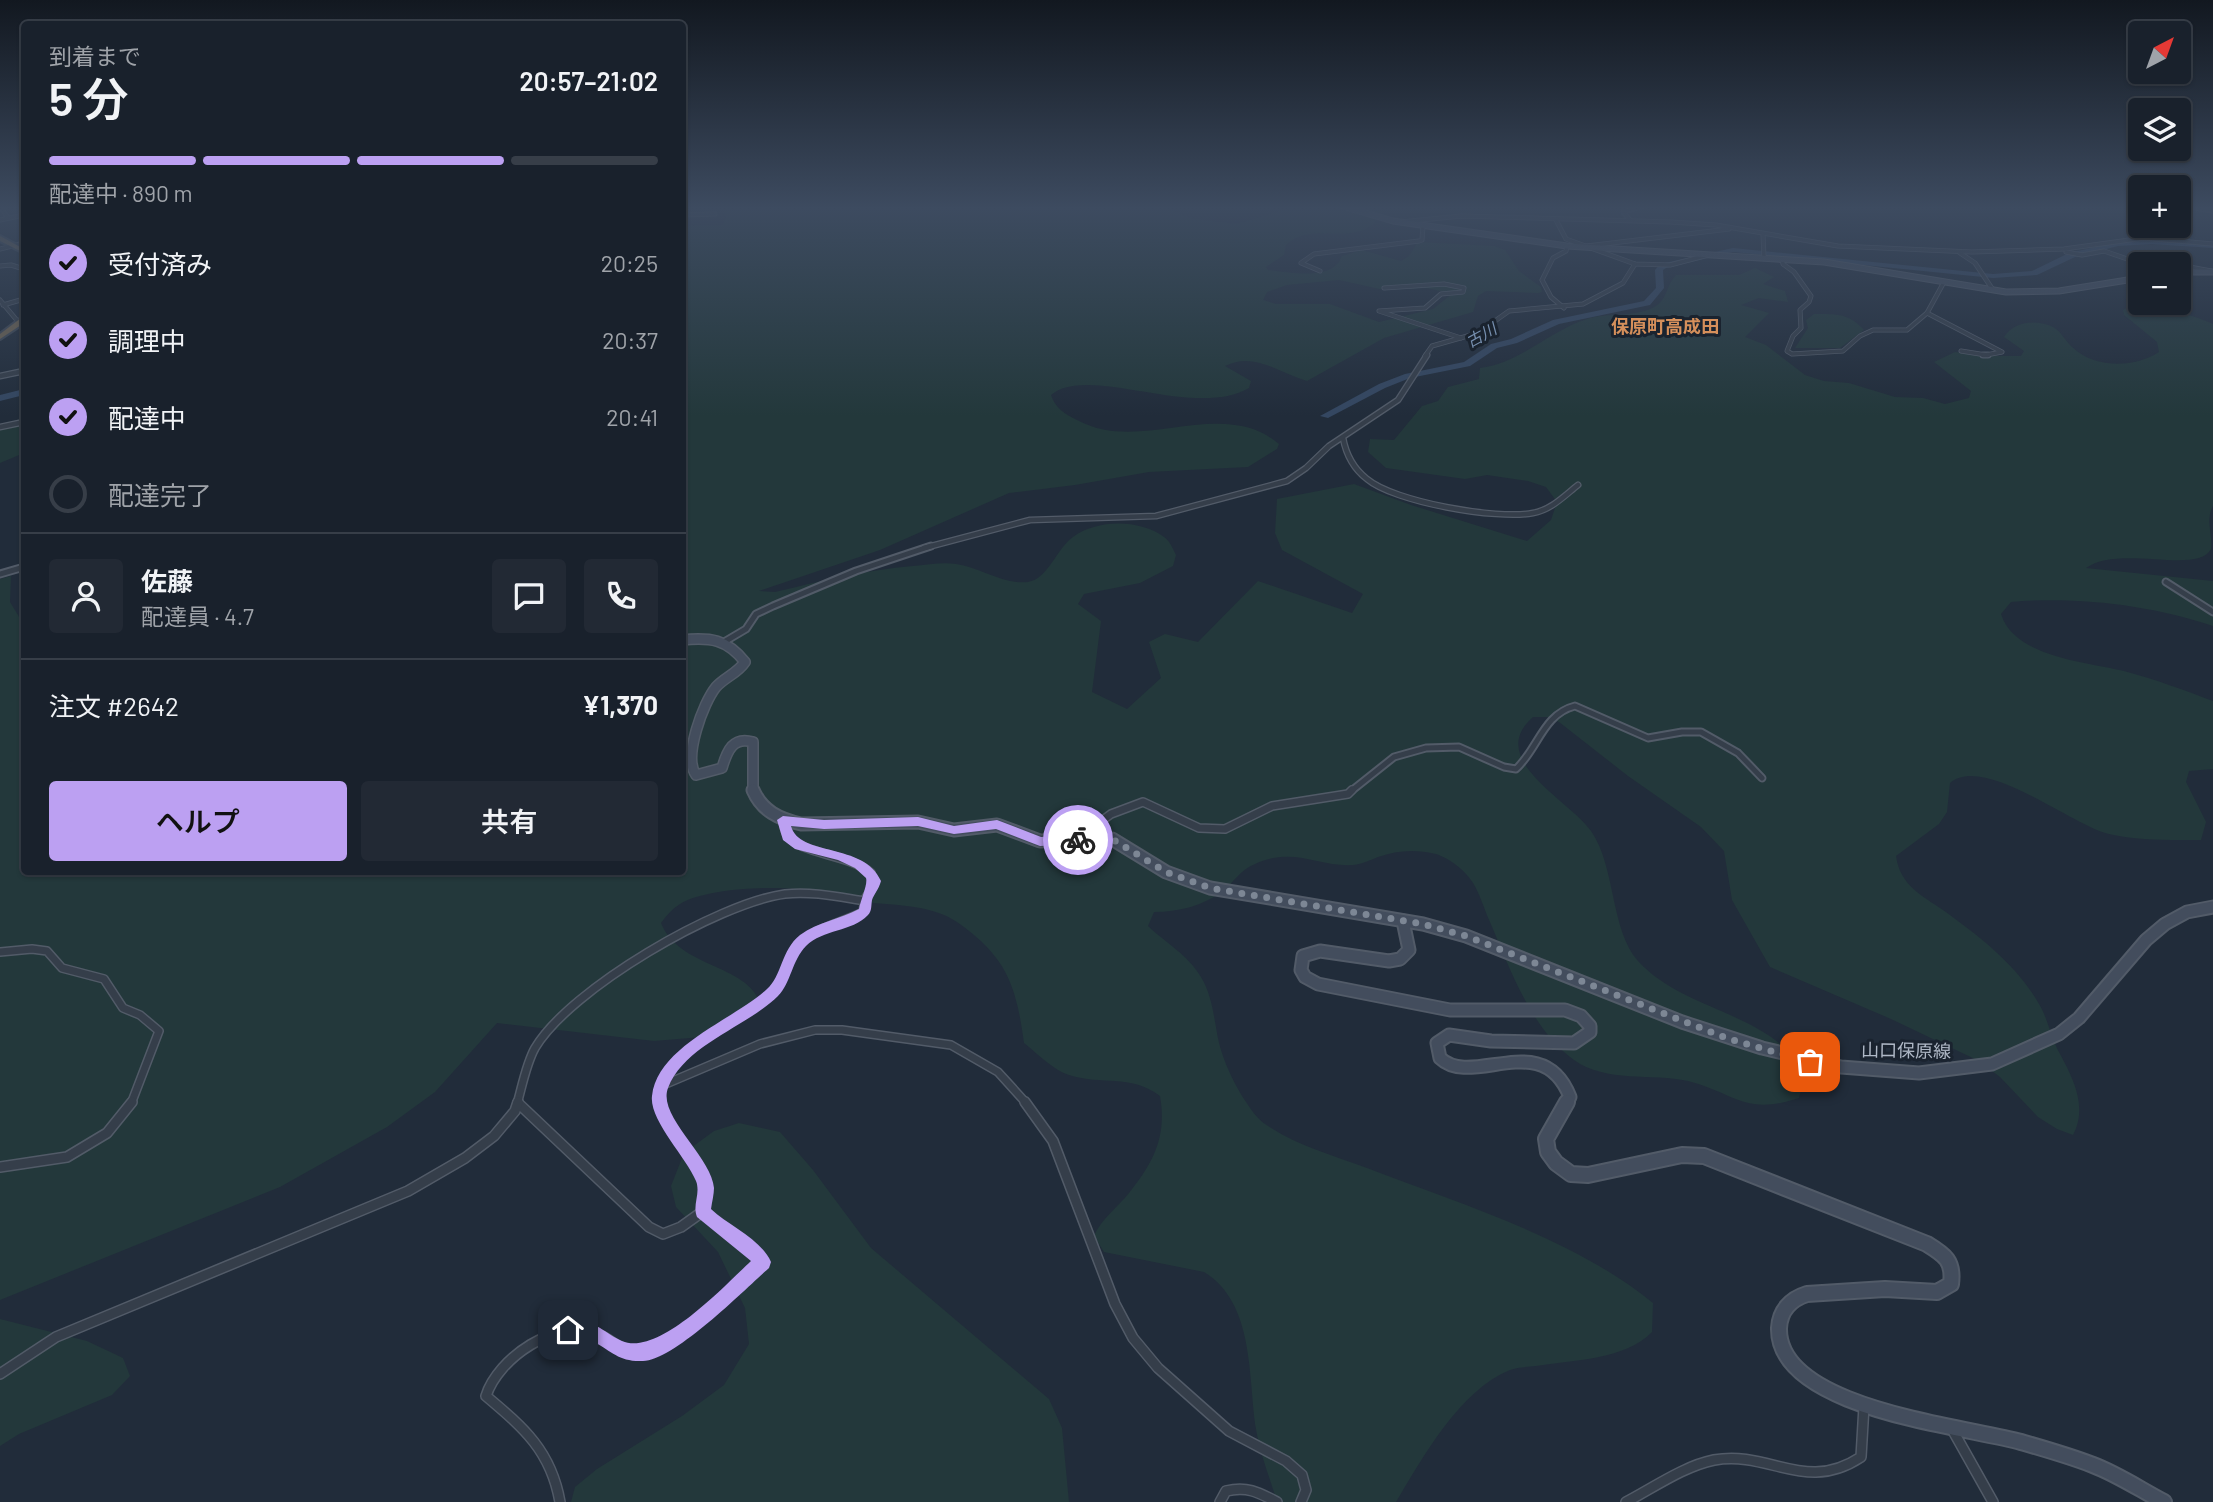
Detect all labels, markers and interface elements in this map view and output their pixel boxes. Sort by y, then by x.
north arrow [2128,21,2191,84]
map controls [2128,21,2191,315]
text: 到着まで [49,42,141,70]
text: 20:57–21:02 [519,65,658,96]
text: 5 分 [49,70,129,125]
button: layers [2128,98,2191,161]
button: + [2128,175,2191,238]
text: 配達中 · 890 m [49,179,193,207]
icon: check [49,244,87,282]
text: 受付済み [108,248,212,279]
text: 20:25 [601,249,658,277]
button: − [2128,252,2191,315]
district label: 保原町高成田 [1611,315,1719,337]
water label: 古川 [1462,318,1501,351]
icon: check [49,321,87,359]
text: 調理中 [108,325,186,356]
text: 20:37 [602,326,658,354]
icon: check [49,398,87,436]
text: 配達中 [108,402,186,433]
text: 20:41 [606,403,658,431]
text: 配達完了 [108,479,212,510]
button: person [49,559,123,633]
button: chat [492,559,566,633]
button: phone [584,559,658,633]
text: 佐藤 [141,565,193,596]
text: 配達員 · 4.7 [141,602,254,630]
text: ¥1,370 [582,689,658,720]
text: 注文 #2642 [49,690,179,721]
button: ヘルプ [49,781,347,861]
button: 共有 [361,781,658,861]
courier [1043,805,1113,875]
icon: bike [1059,821,1097,859]
pin [1780,1032,1840,1092]
street label: 山口保原線 [1861,1038,1951,1062]
icon: bag [1791,1043,1829,1081]
pin [538,1300,598,1360]
icon: home [549,1311,587,1349]

